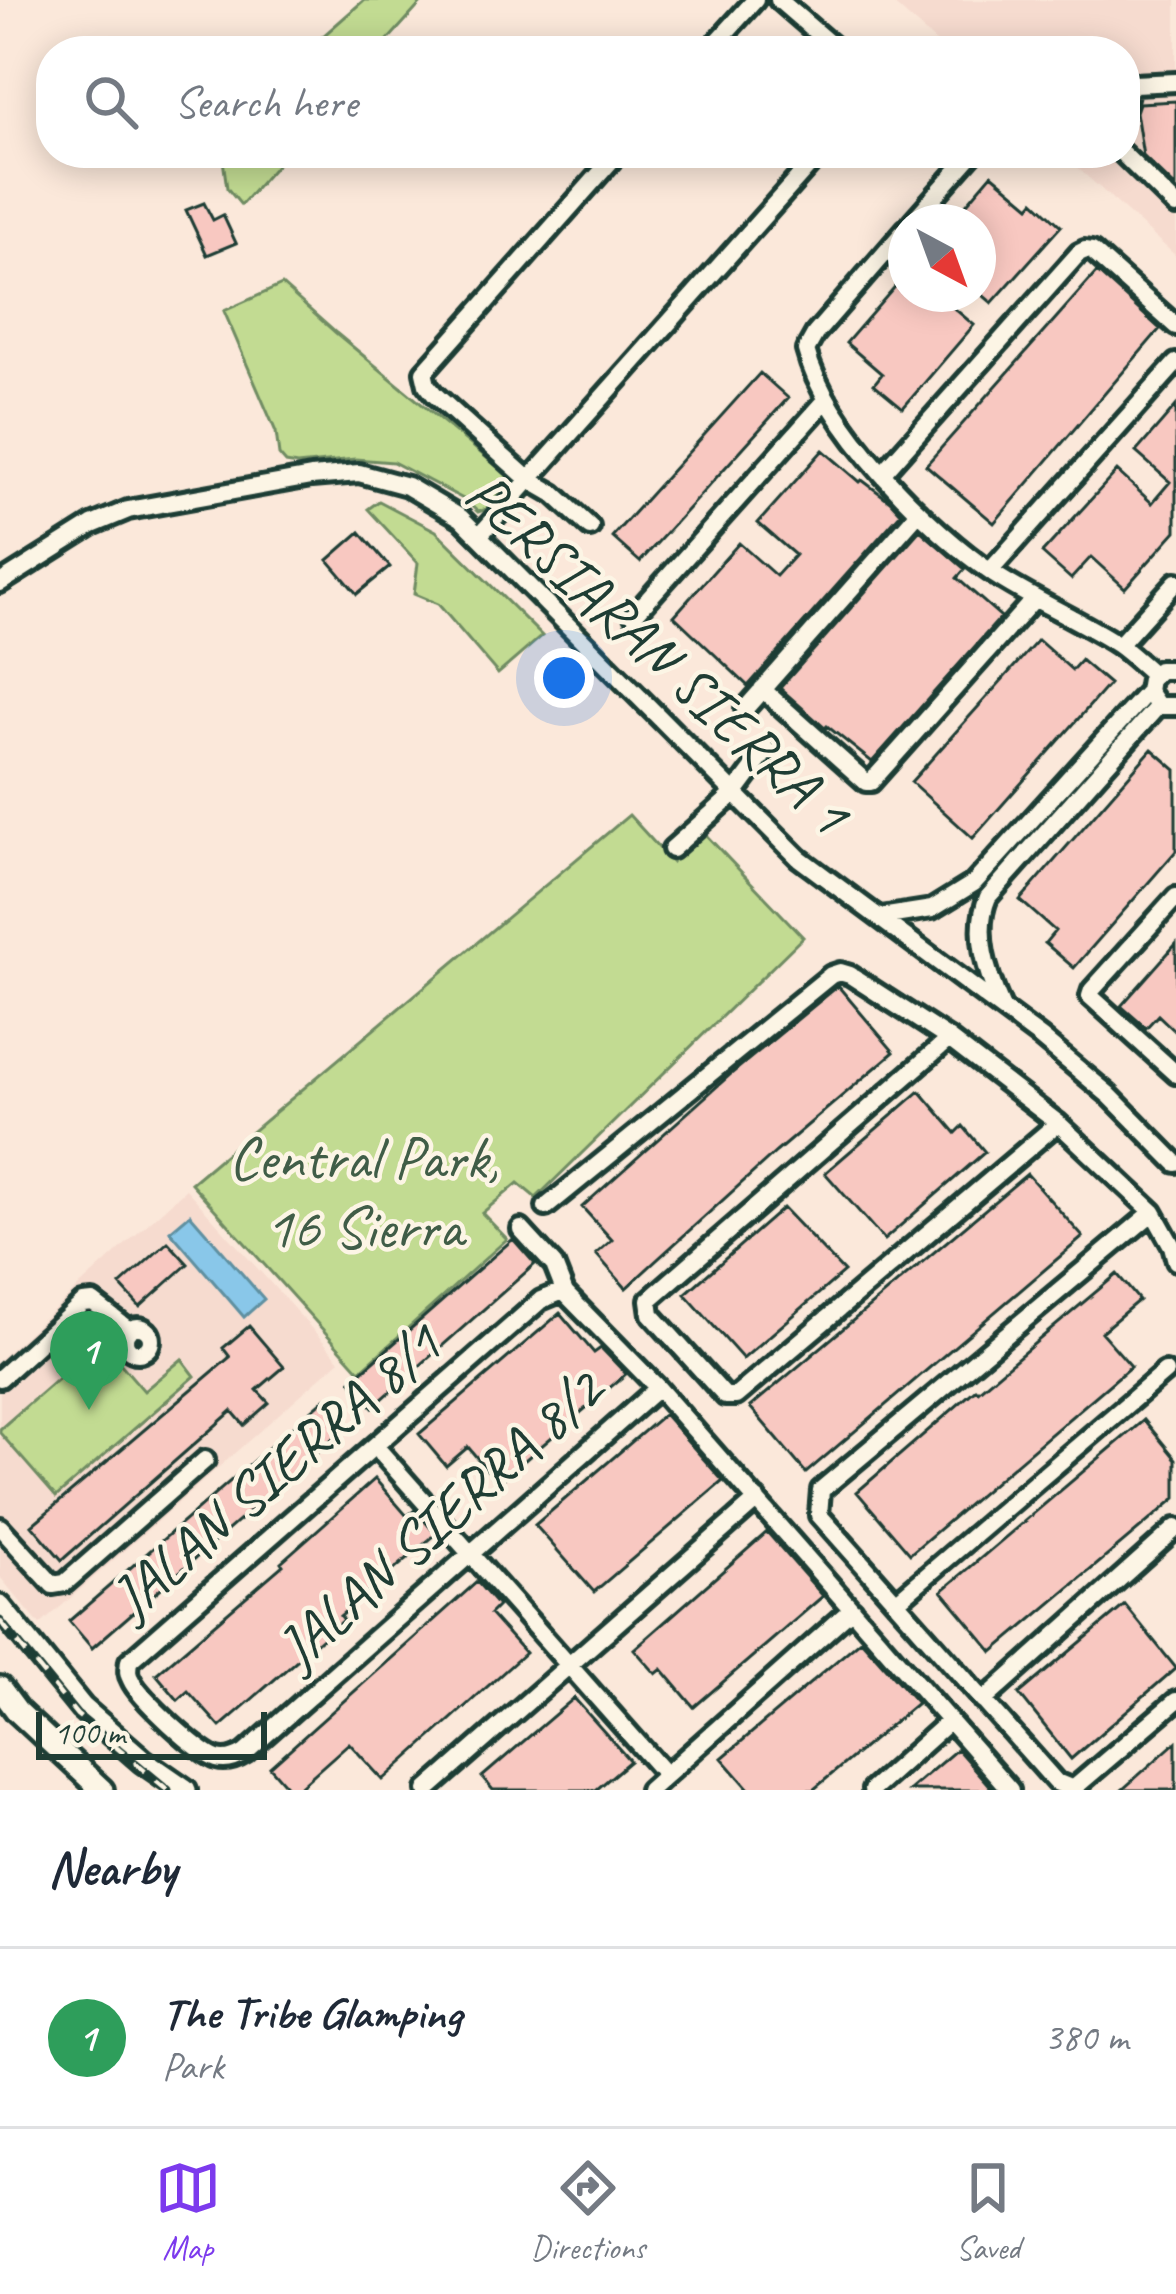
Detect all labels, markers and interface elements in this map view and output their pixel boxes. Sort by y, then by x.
search box [36,36,1140,168]
icon: search [78,69,144,135]
text: Search here [174,74,357,131]
north arrow [888,204,996,312]
street label: PERSIARAN SIERRA 1 [450,455,869,852]
your location [534,648,594,708]
park label: Central Park, 16 Sierra [229,1120,499,1265]
street label: JALAN SIERRA 8/1 [92,1305,459,1637]
pin: 1 [50,1311,128,1410]
street label: JALAN SIERRA 8/2 [258,1349,622,1687]
scale bar [36,1706,267,1759]
text: 100 m [54,1712,125,1754]
text: Nearby [48,1836,176,1900]
text: The Tribe Glamping [162,1985,461,2042]
text: 1 [78,2013,96,2062]
text: 380 m [1044,2013,1128,2062]
text: Park [162,2042,224,2091]
tab: Map [155,2155,221,2269]
tab: Directions [531,2155,645,2269]
tab: Saved [955,2155,1021,2269]

